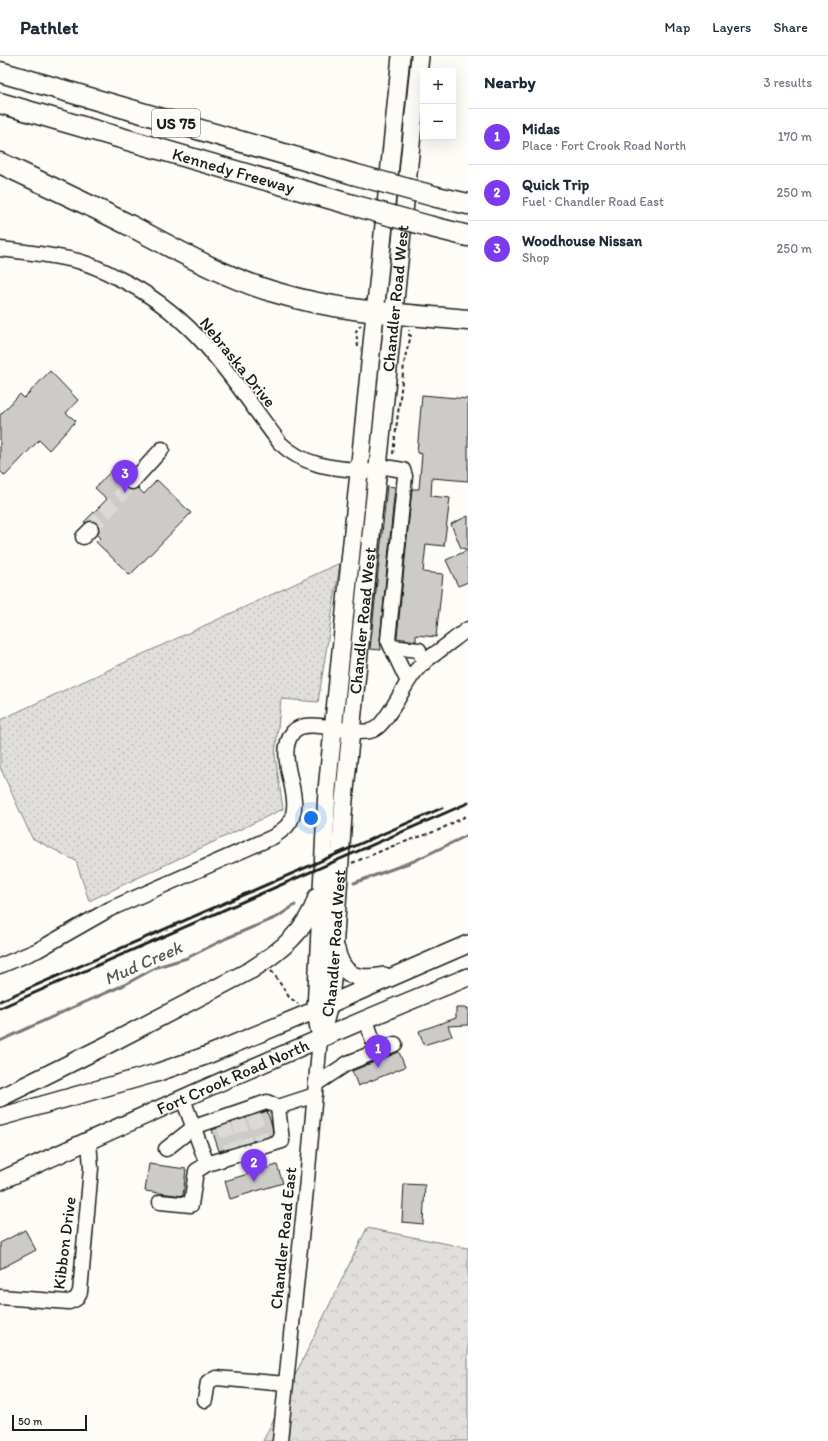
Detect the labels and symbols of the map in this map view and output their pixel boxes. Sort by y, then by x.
road number: US 75 [152,109,200,137]
street label: Kennedy Freeway [170,143,297,198]
street label: Chandler Road West [378,223,413,373]
street label: Nebraska Drive [196,313,280,411]
pin: 3 [112,460,138,493]
street label: Chandler Road West [345,546,380,695]
your location [301,808,321,828]
street label: Chandler Road West [316,868,349,1019]
water label: Mud Creek [101,935,187,990]
street label: Fort Crook Road North [154,1035,312,1119]
pin: 1 [365,1035,391,1068]
pin: 2 [241,1149,267,1182]
street label: Chandler Road East [266,1165,300,1310]
street label: Kibbon Drive [48,1195,80,1291]
scale bar [12,1413,87,1432]

